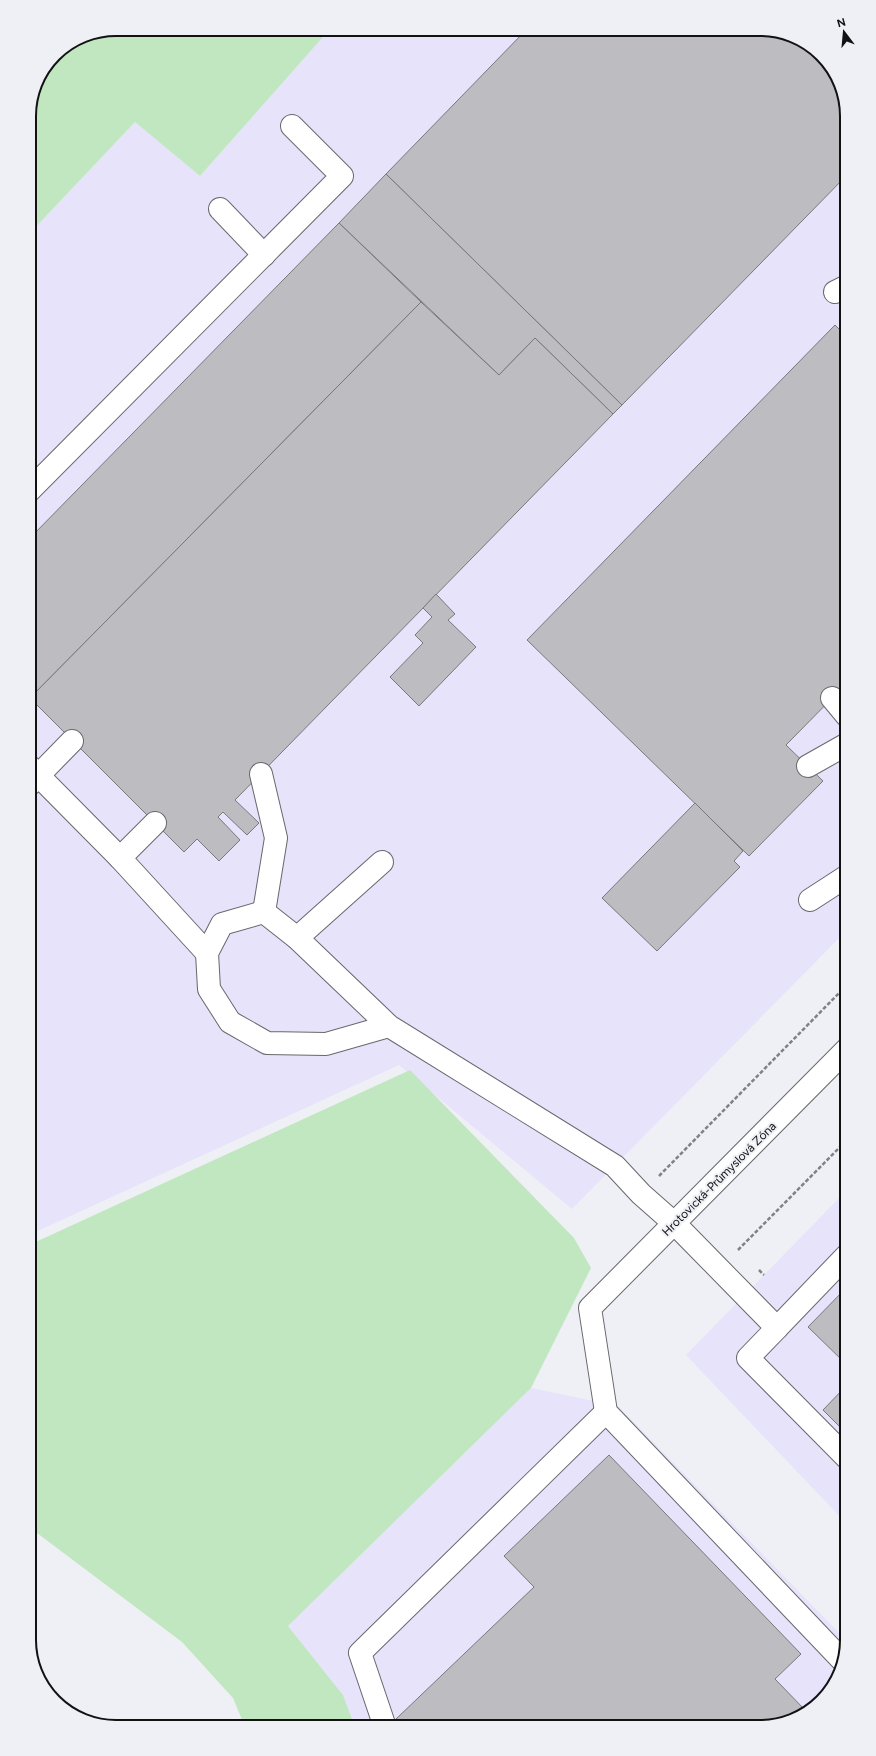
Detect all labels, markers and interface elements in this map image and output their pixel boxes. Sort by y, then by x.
north arrow [824,12,864,52]
text: N [835,15,847,30]
street label: Hrotovická-Průmyslová Zóna [659,1119,779,1239]

